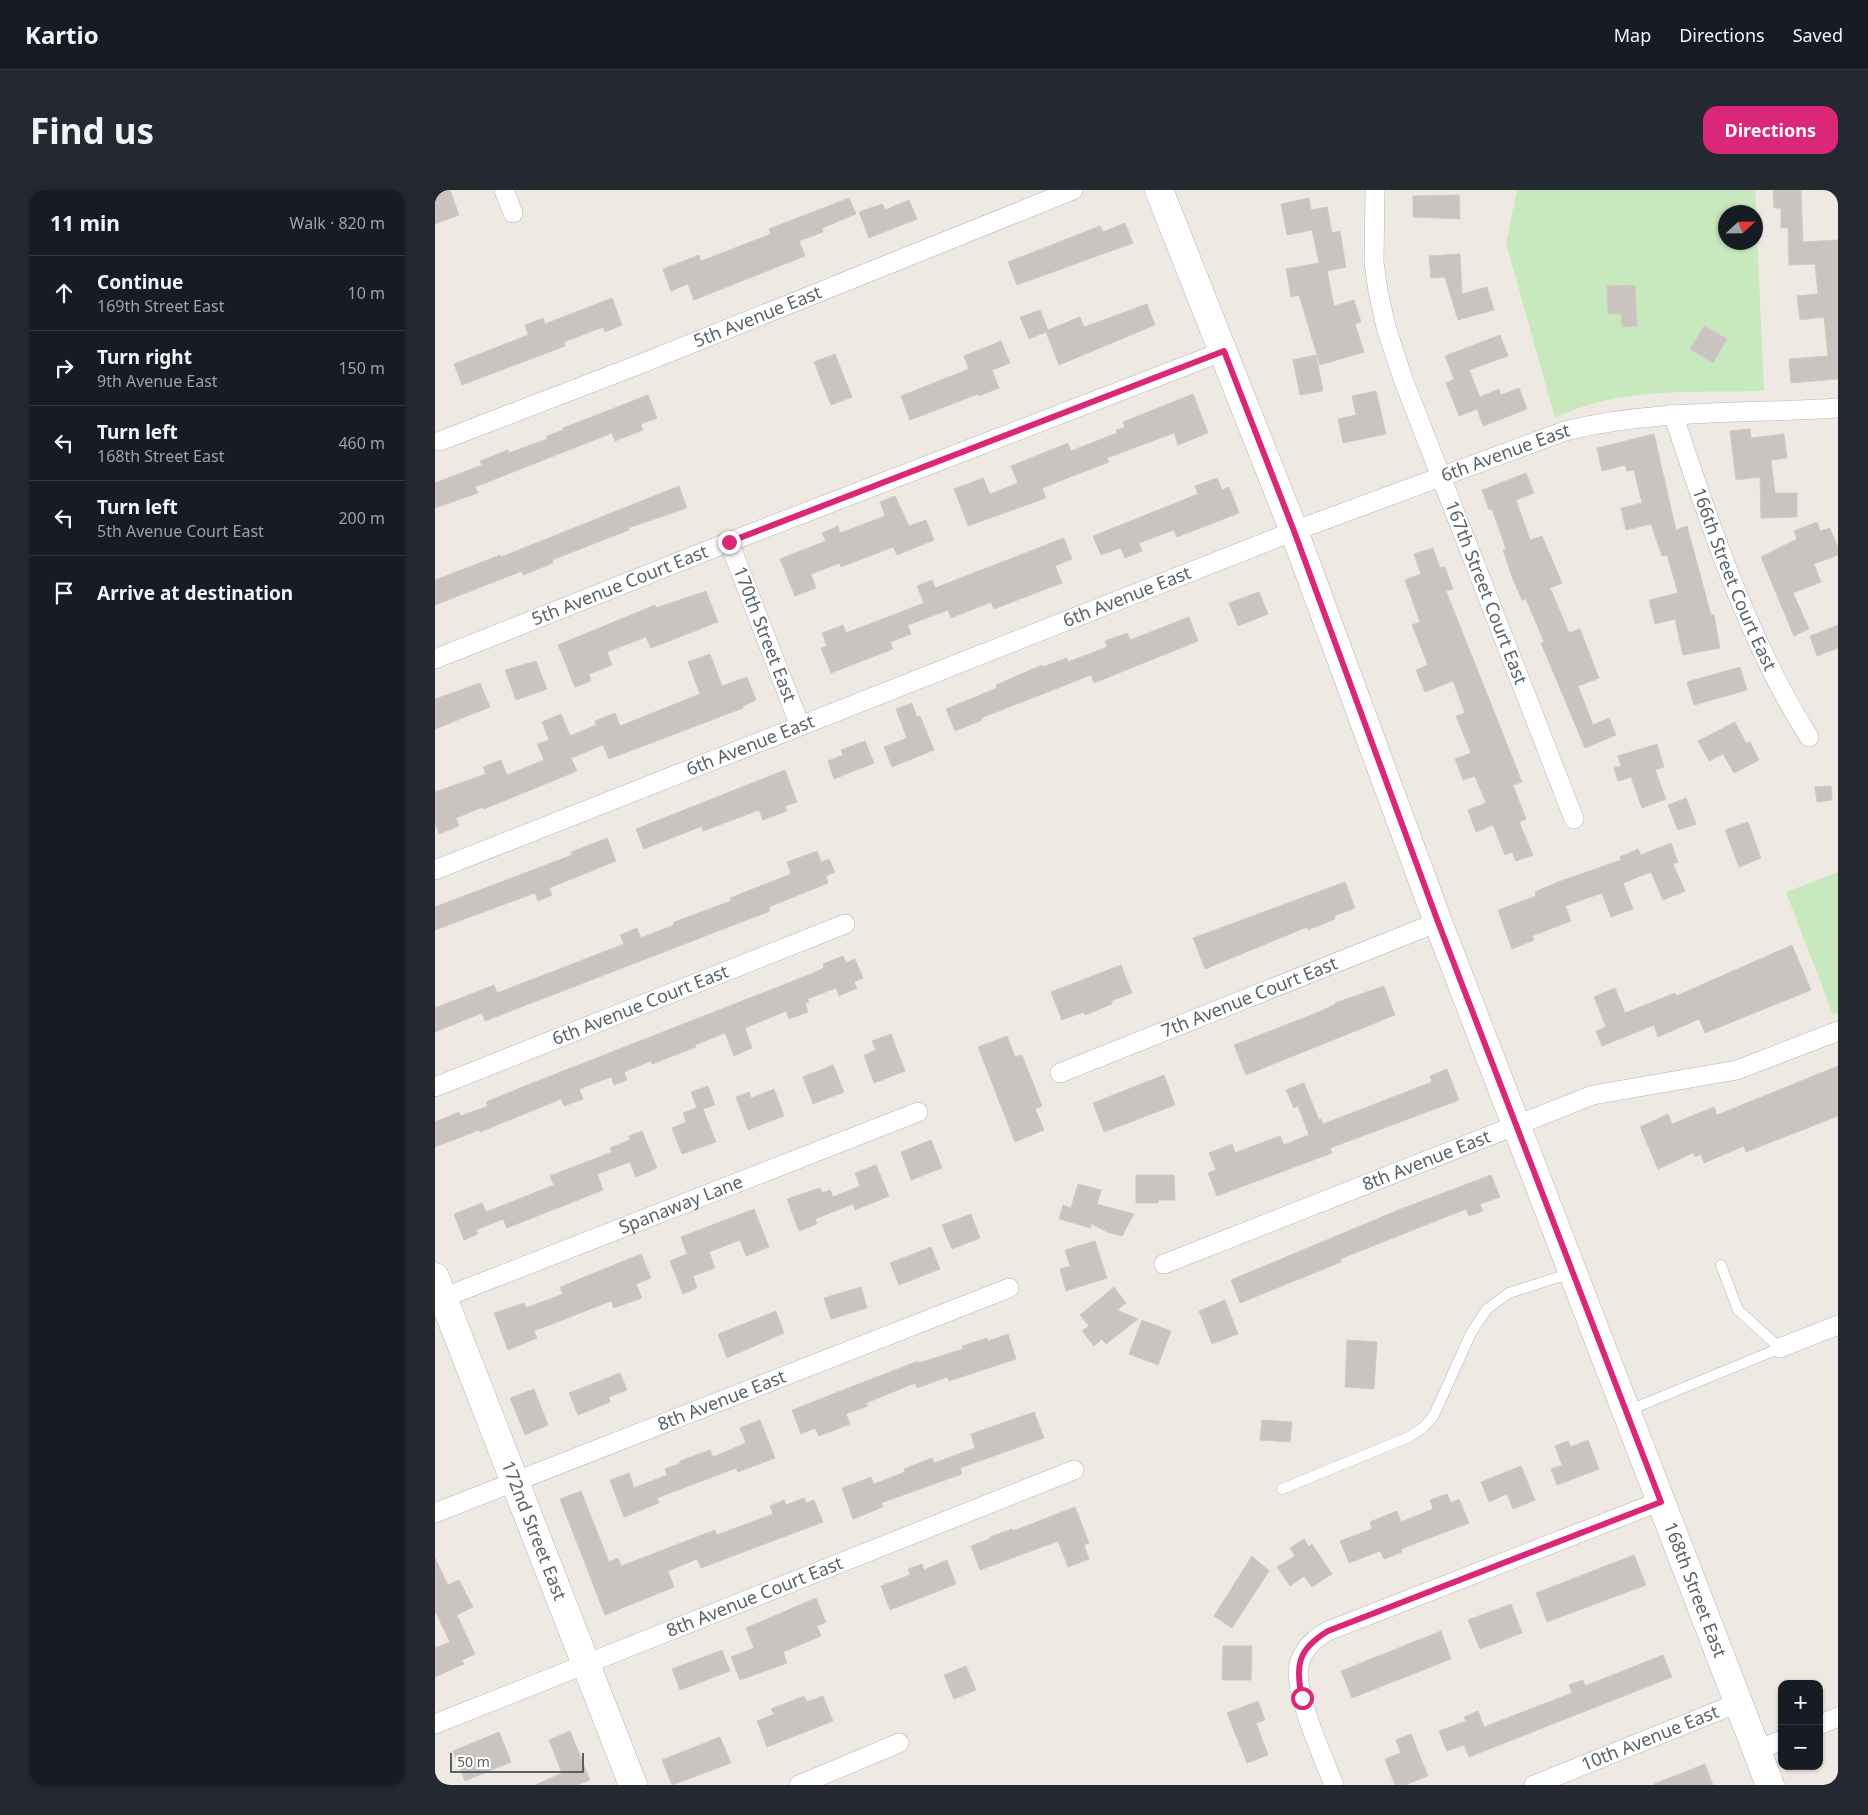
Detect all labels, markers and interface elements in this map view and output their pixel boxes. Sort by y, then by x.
text: Kartio [25,18,99,51]
text: Map [1614,23,1651,47]
text: Directions [1679,23,1765,47]
text: Saved [1793,23,1843,47]
button: Directions [1703,106,1838,154]
text: Find us [30,107,154,154]
north arrow [1718,205,1763,250]
text: 11 min [50,209,120,237]
text: Walk · 820 m [290,212,385,234]
text: Continue [97,269,183,295]
icon: ahead [50,279,78,307]
street label: 5th Avenue East [690,279,825,352]
text: 10 m [348,282,385,304]
text: 169th Street East [97,295,224,317]
text: Turn right [97,344,192,370]
icon: right [50,354,78,382]
text: 150 m [338,357,385,379]
text: 9th Avenue East [97,370,218,392]
street label: 6th Avenue East [1437,417,1573,487]
text: Turn left [97,419,178,445]
icon: left [50,429,78,457]
text: 460 m [338,432,385,454]
text: 168th Street East [97,445,224,467]
street label: 166th Street Court East [1687,484,1783,675]
text: Turn left [97,494,178,520]
street label: 167th Street Court East [1440,497,1534,688]
icon: left [50,504,78,532]
text: 200 m [338,507,385,529]
text: 5th Avenue Court East [97,520,264,542]
route end [718,531,741,554]
street label: 5th Avenue Court East [528,538,712,630]
street label: 6th Avenue East [1059,560,1195,632]
street label: 170th Street East [729,563,803,706]
icon: arrive [50,579,78,607]
text: Arrive at destination [97,580,293,606]
street label: 6th Avenue East [682,708,818,781]
street label: 7th Avenue Court East [1157,950,1341,1042]
street label: 6th Avenue Court East [548,958,732,1050]
street label: 8th Avenue East [1358,1123,1494,1196]
street label: Spanaway Lane [615,1169,746,1239]
street label: 8th Avenue East [654,1364,789,1436]
street label: 172nd Street East [497,1457,573,1604]
street label: 168th Street East [1659,1518,1733,1661]
street label: 8th Avenue Court East [663,1550,846,1642]
map controls [1778,1680,1823,1770]
button: + [1778,1680,1823,1725]
route start [1291,1687,1314,1710]
street label: 10th Avenue East [1577,1699,1722,1776]
button: − [1778,1725,1823,1770]
scale bar [450,1750,584,1773]
text: 50 m [457,1752,490,1771]

